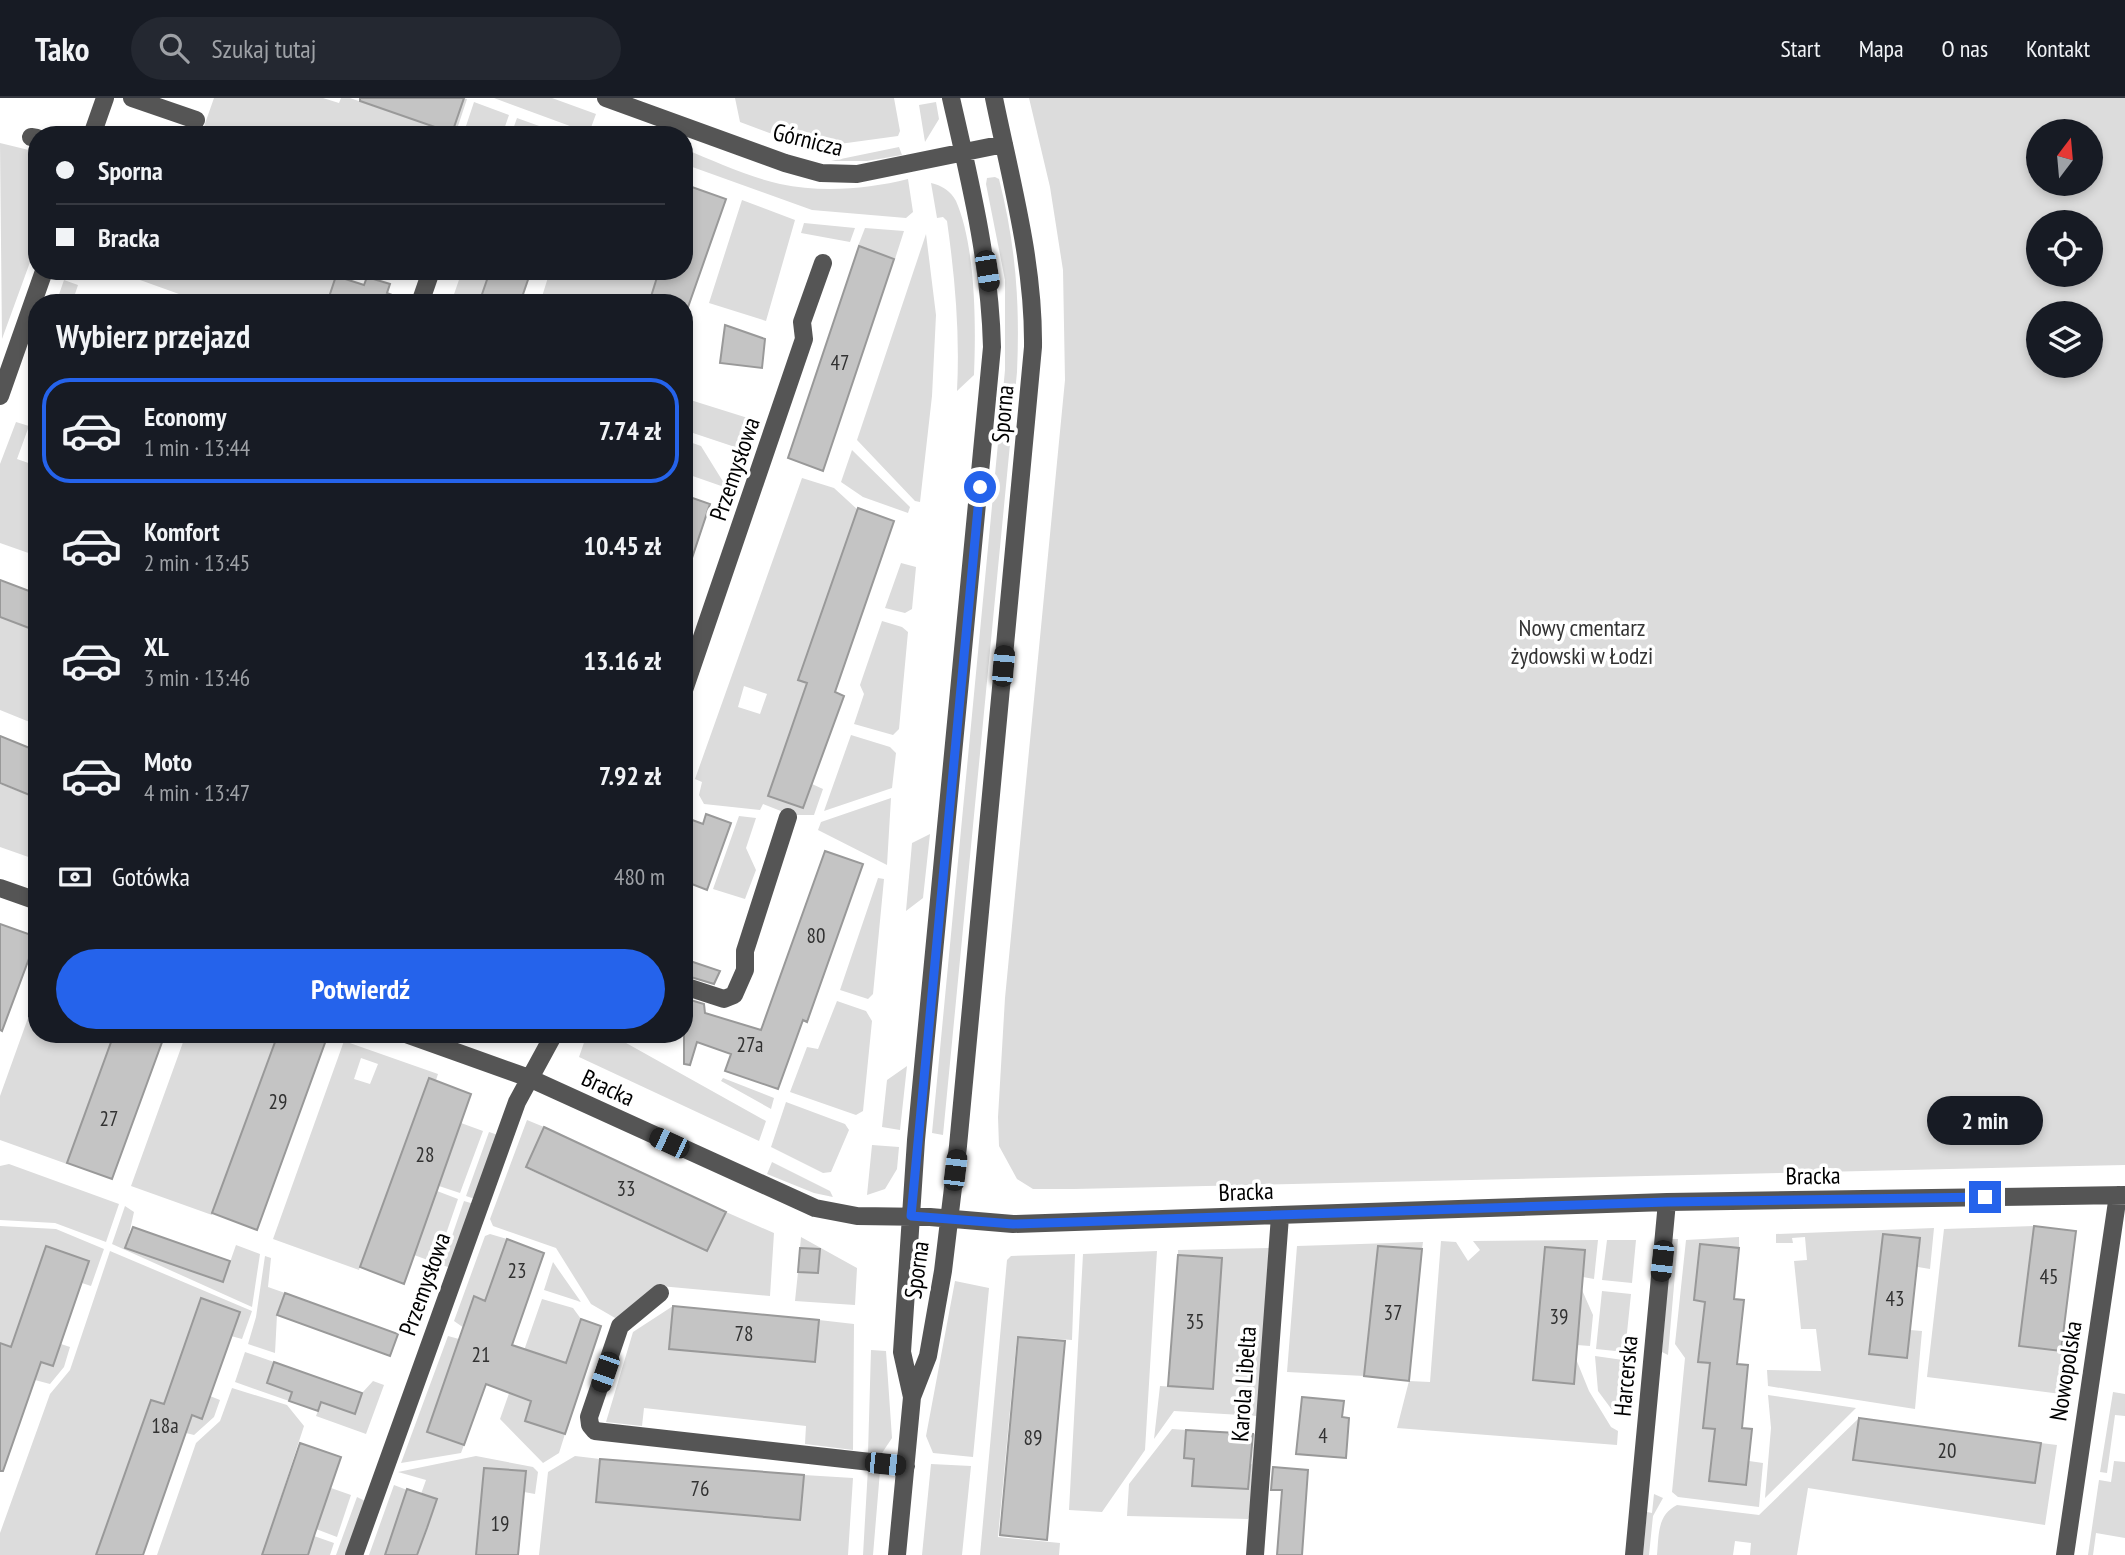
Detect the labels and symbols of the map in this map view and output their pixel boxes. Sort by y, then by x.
street label: Górnicza [770,116,846,163]
north arrow [2026,119,2104,196]
car [974,249,1001,293]
house number: 47 [831,349,849,376]
street label: Sporna [985,384,1020,444]
street label: Przemysłowa [702,413,767,525]
route start [964,471,996,503]
park label: Nowy cmentarz żydowski w Łodzi [1511,612,1653,671]
car [991,644,1016,688]
house number: 80 [807,922,825,949]
house number: 27a [736,1031,764,1058]
street label: Bracka [577,1062,640,1113]
house number: 29 [269,1088,287,1115]
callout: 2 min [1927,1096,2043,1144]
house number: 27 [100,1105,118,1132]
car [646,1125,693,1161]
house number: 28 [416,1141,434,1168]
car [943,1148,968,1192]
street label: Bracka [1785,1160,1841,1191]
house number: 33 [617,1175,635,1202]
street label: Bracka [1218,1175,1274,1208]
route end [1969,1181,2001,1213]
street label: Przemysłowa [392,1228,457,1340]
street label: Sporna [897,1239,936,1301]
car [1650,1239,1675,1283]
house number: 23 [508,1257,526,1284]
house number: 45 [2040,1263,2058,1290]
house number: 43 [1886,1285,1904,1312]
house number: 37 [1384,1299,1402,1326]
house number: 39 [1550,1303,1568,1330]
house number: 35 [1186,1308,1204,1335]
street label: Nowopolska [2042,1319,2089,1423]
house number: 78 [735,1320,753,1347]
street label: Karola Libelta [1224,1325,1263,1443]
street label: Harcerska [1607,1334,1644,1418]
house number: 21 [472,1341,490,1368]
car [589,1349,622,1395]
house number: 18a [151,1412,179,1439]
house number: 4 [1318,1422,1328,1449]
house number: 89 [1024,1424,1042,1451]
house number: 20 [1938,1437,1956,1464]
car [864,1451,907,1477]
house number: 76 [691,1475,709,1502]
house number: 19 [491,1510,509,1537]

